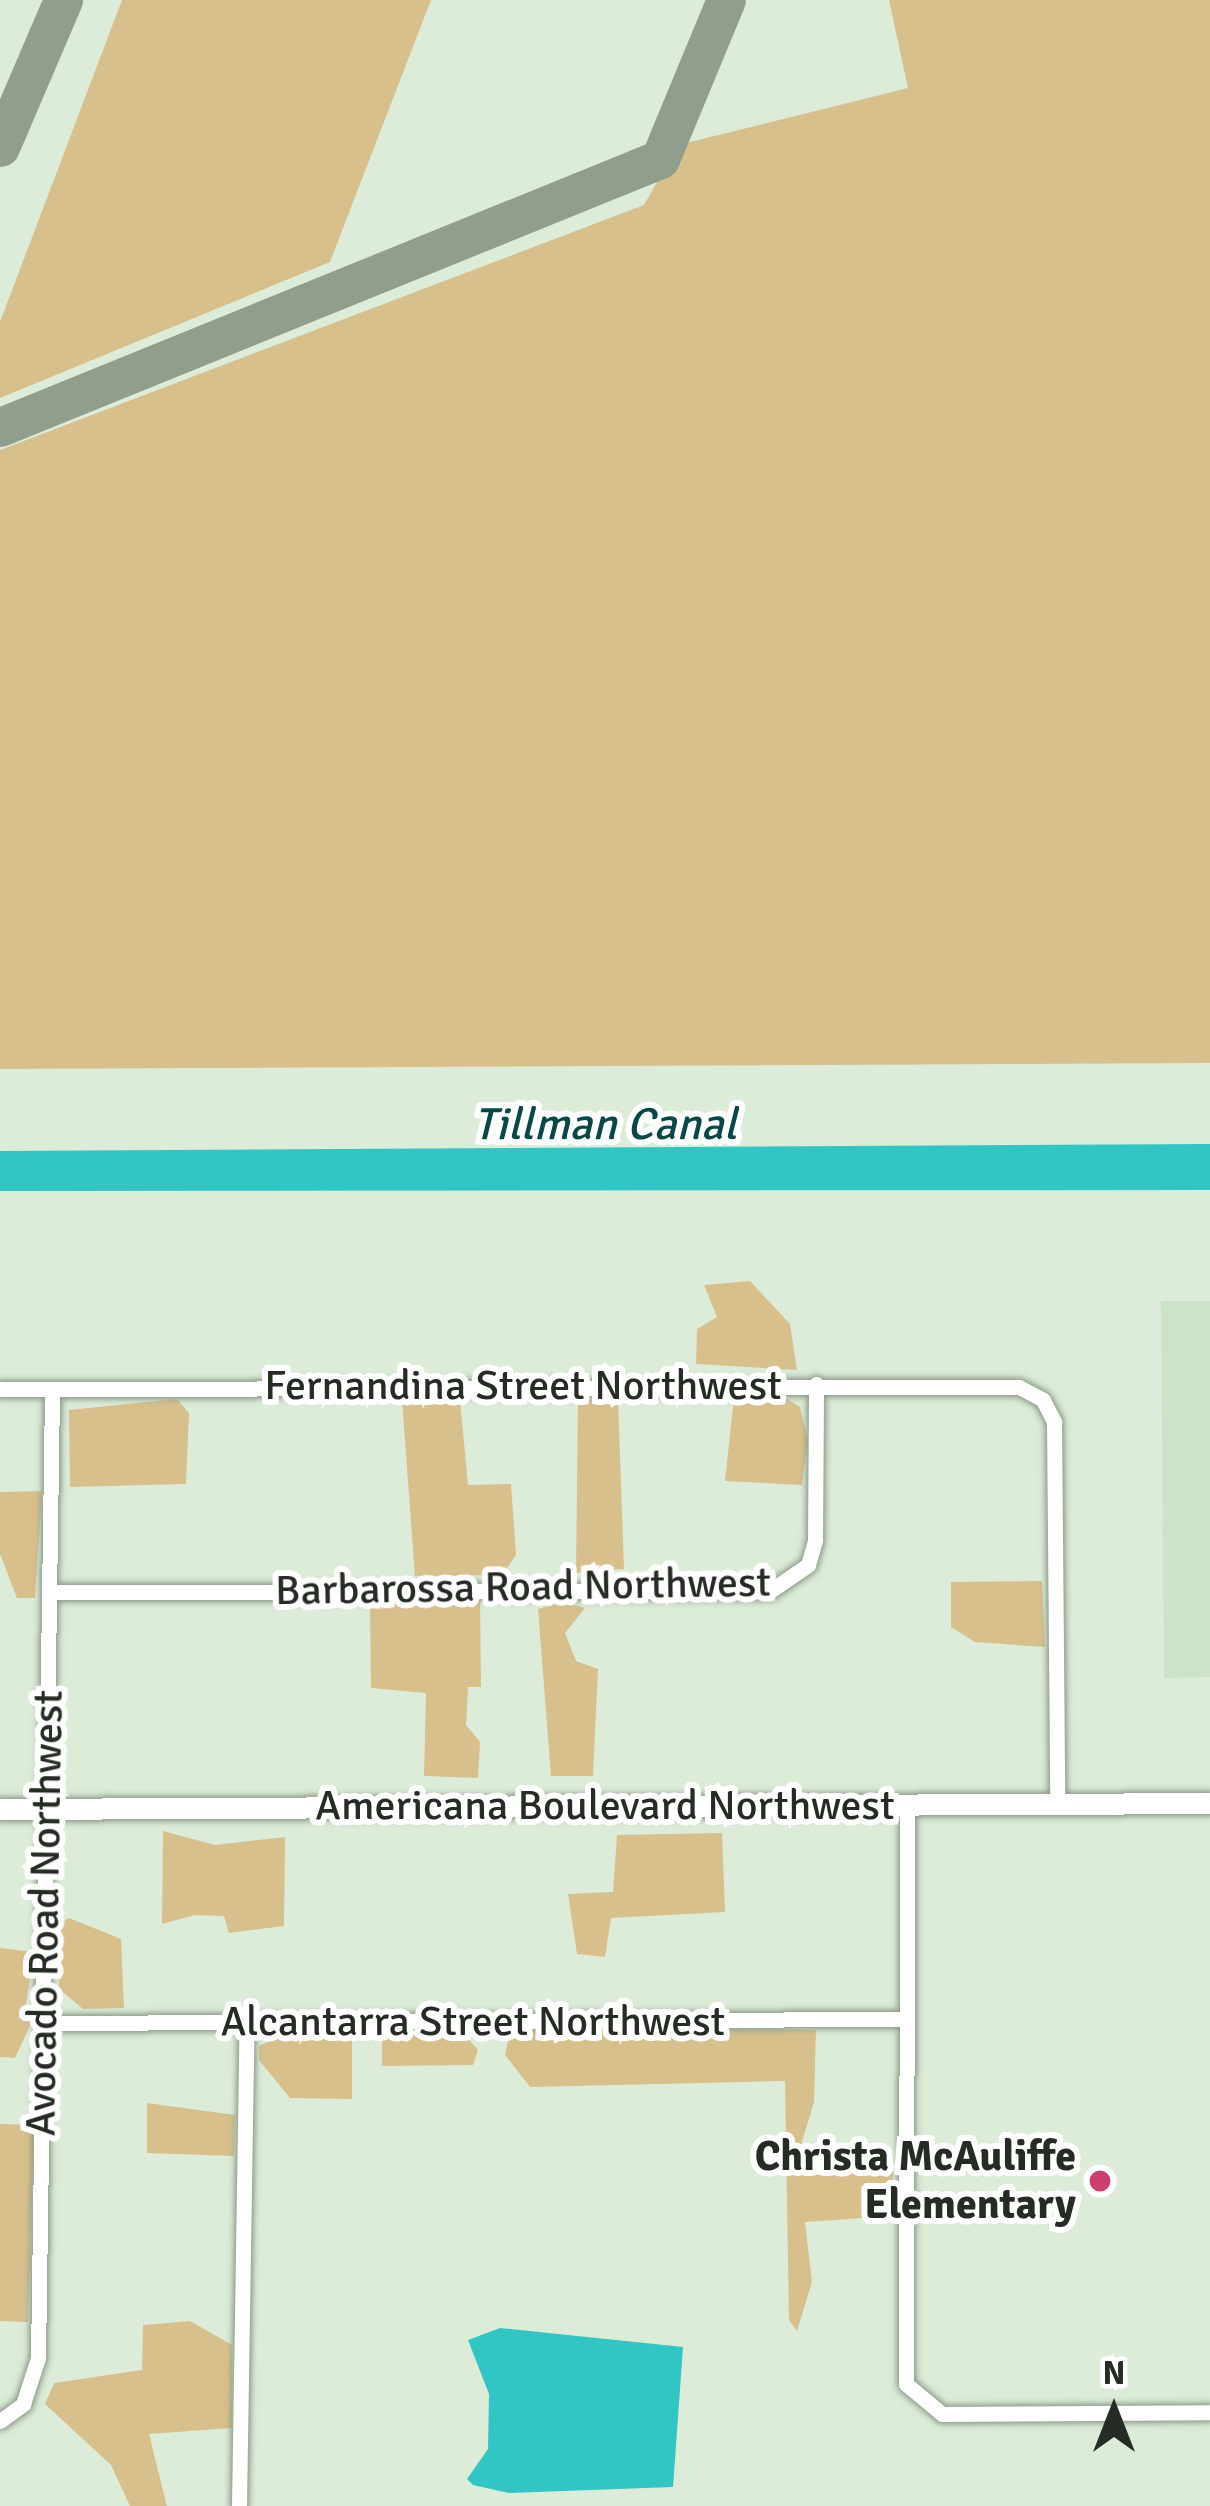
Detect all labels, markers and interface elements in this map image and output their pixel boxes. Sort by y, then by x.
water label: Tillman Canal [473,1098,737,1152]
street label: Fernandina Street Northwest [264,1361,782,1411]
street label: Barbarossa Road Northwest [275,1557,771,1617]
street label: Avocado Road Northwest [16,1689,74,2137]
street label: Americana Boulevard Northwest [315,1781,895,1831]
street label: Alcantarra Street Northwest [221,1997,725,2047]
place label: Christa McAuliffe Elementary [755,2132,1076,2230]
marker: Christa McAuliffe Elementary [1087,2168,1113,2194]
north arrow [1054,2350,1174,2470]
text: N [1103,2353,1125,2394]

